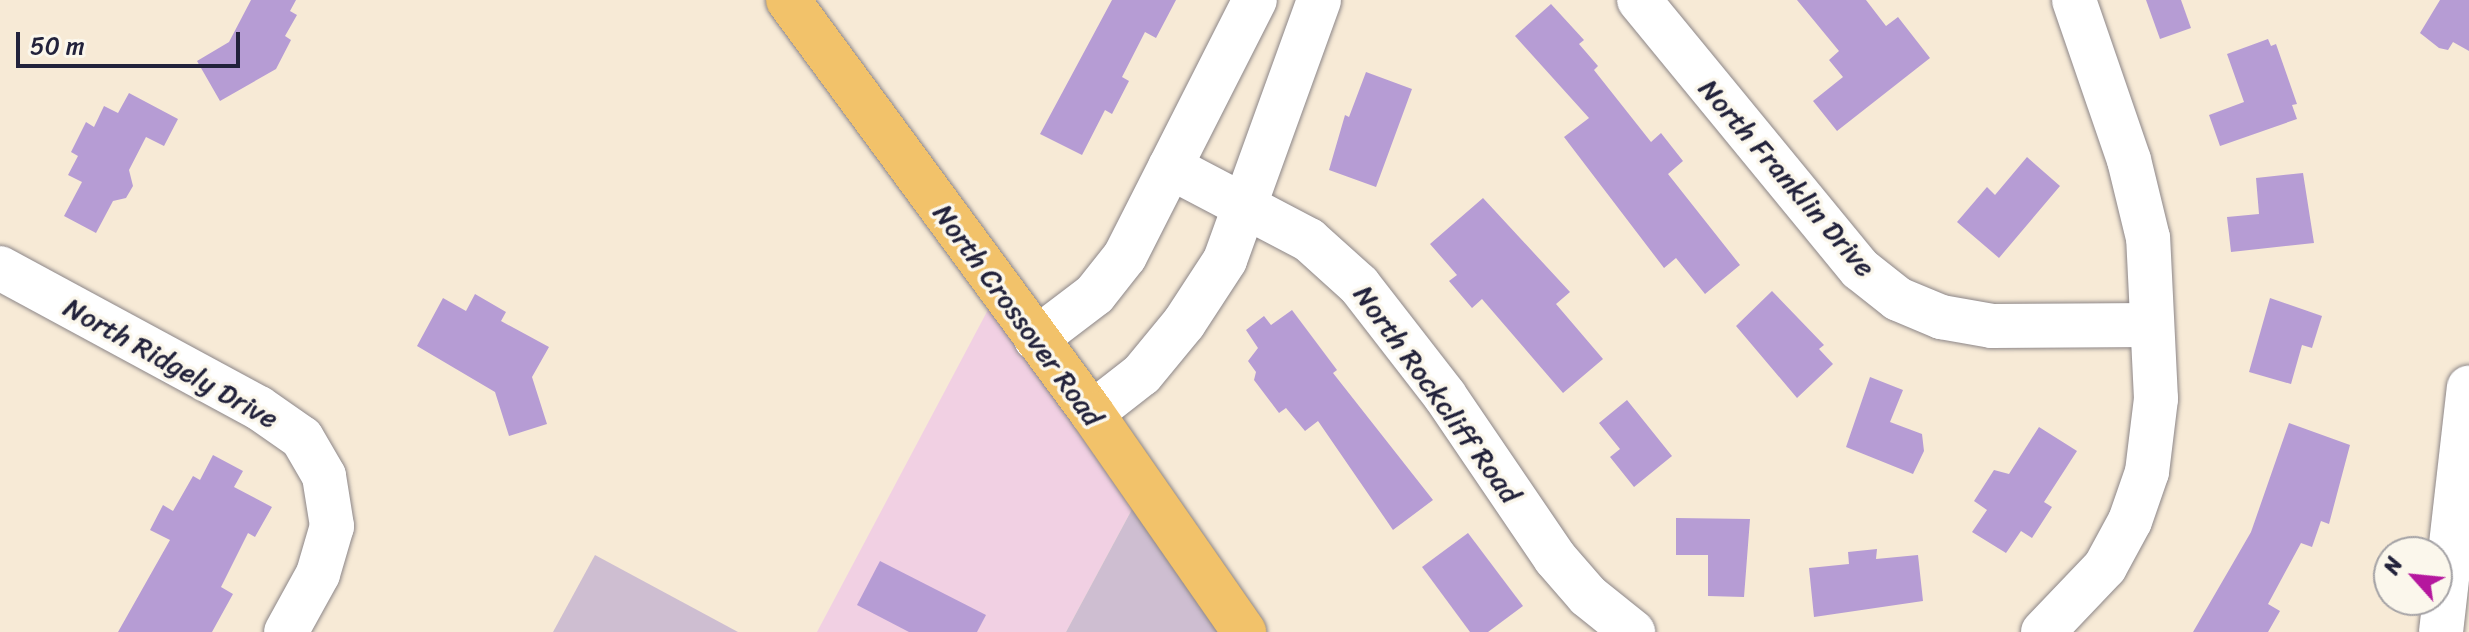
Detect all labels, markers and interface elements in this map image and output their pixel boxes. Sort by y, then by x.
scale bar [20,16,244,66]
text: 50 m [30,25,85,67]
street label: North Franklin Drive [1692,72,1882,284]
street label: North Crossover Road [926,197,1110,433]
street label: North Rockcliff Road [1347,278,1527,510]
street label: North Ridgely Drive [58,290,284,436]
north arrow [2373,536,2453,616]
text: N [2372,550,2414,581]

